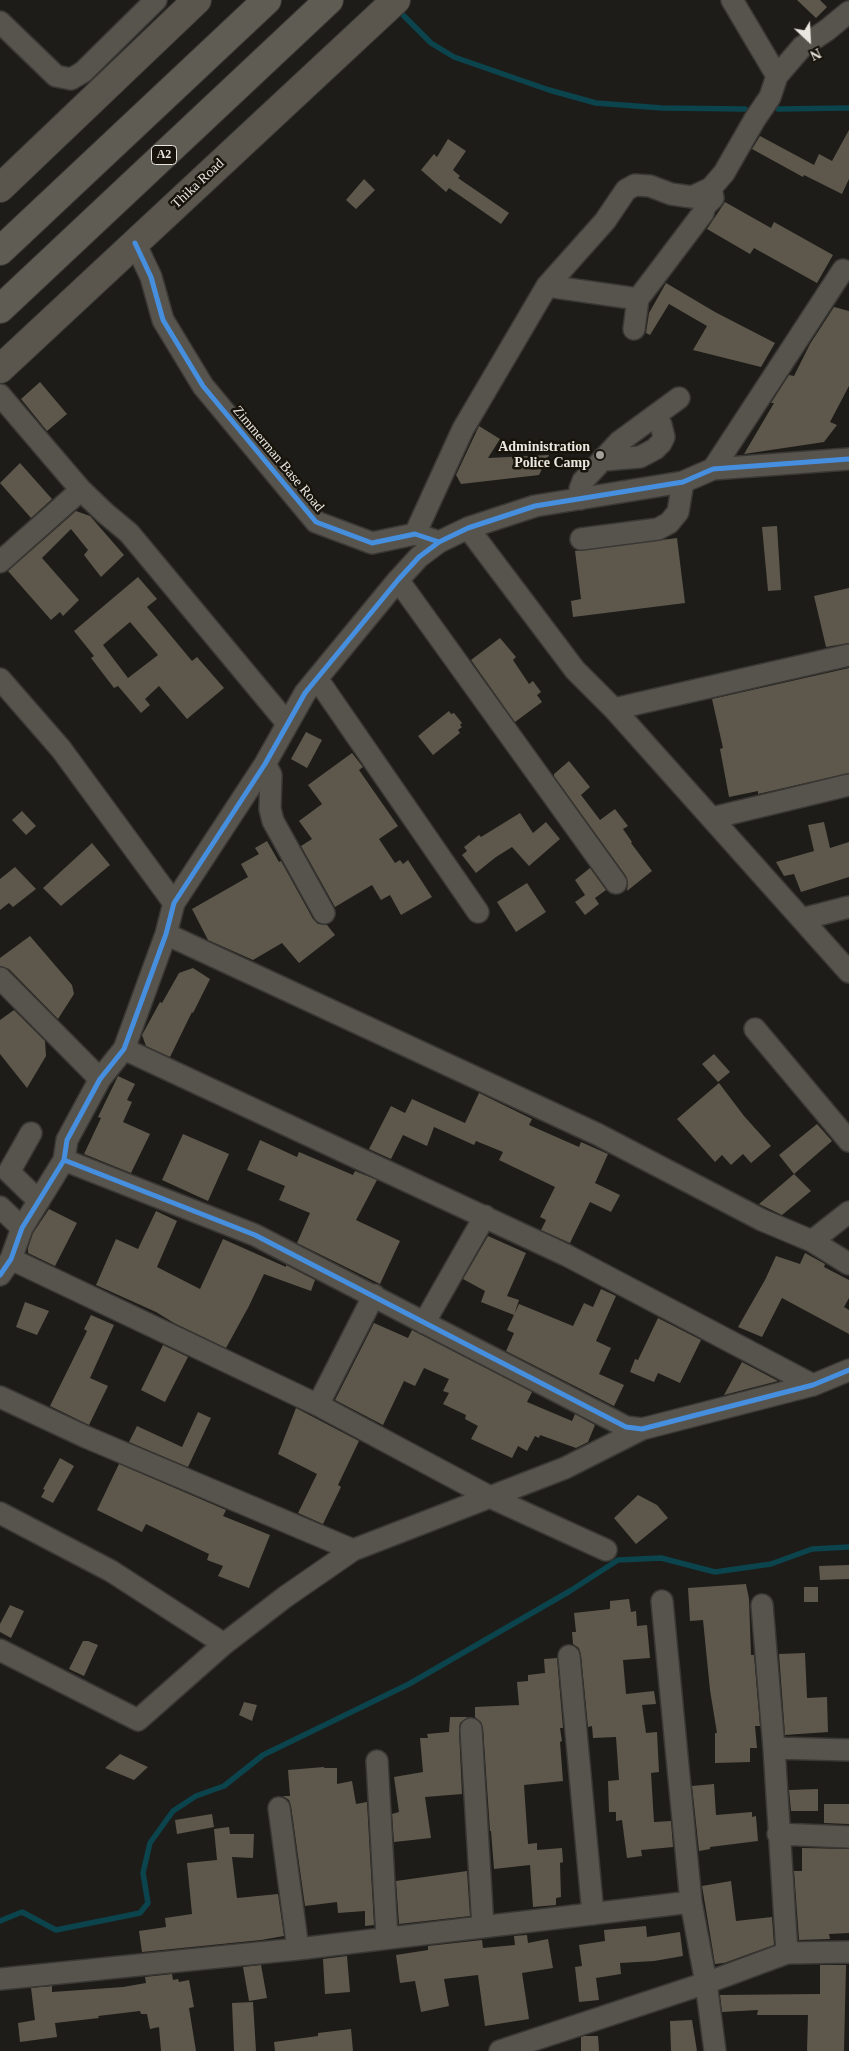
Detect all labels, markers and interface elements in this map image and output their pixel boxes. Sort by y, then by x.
north arrow [784,15,834,65]
text: N [808,45,823,63]
road number: A2 [152,146,176,164]
street label: Thika Road [168,155,228,213]
street label: Zimmerman Base Road [229,403,327,515]
place label: Administration Police Camp [498,439,590,472]
marker: Administration Police Camp [594,449,606,461]

